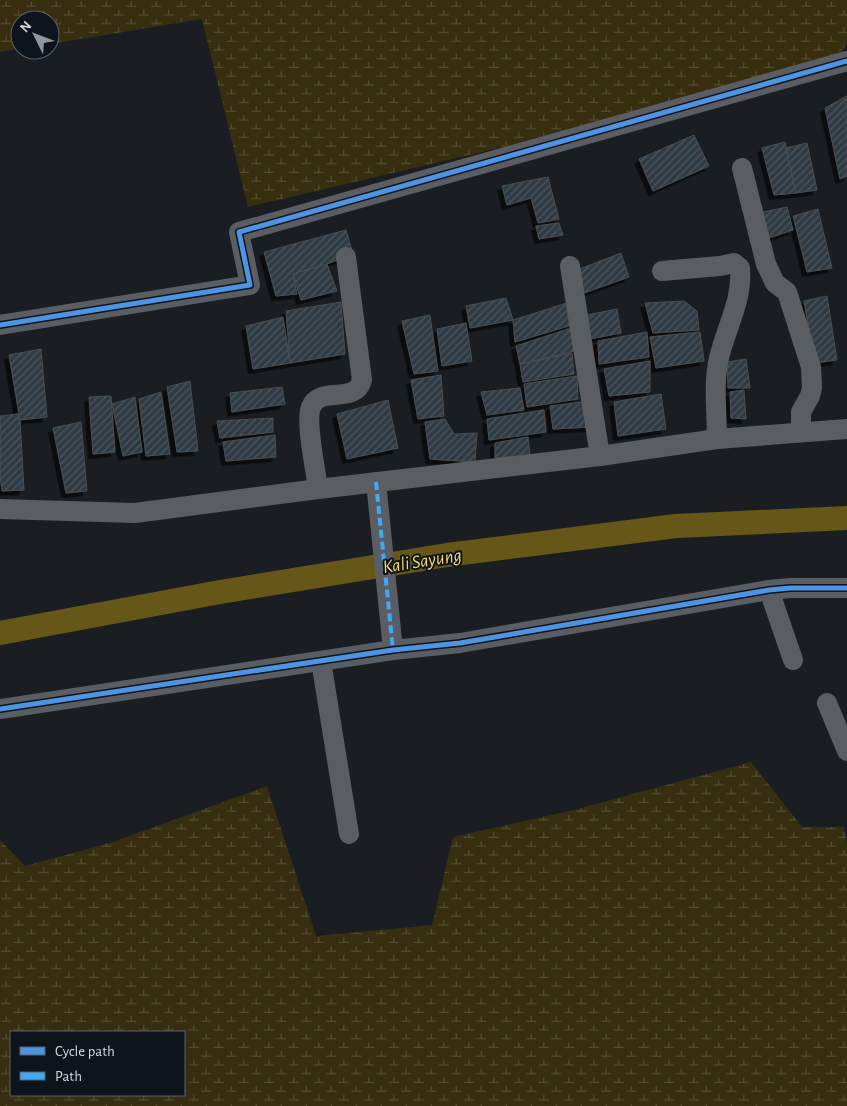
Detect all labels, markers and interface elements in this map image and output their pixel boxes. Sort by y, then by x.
north arrow [10,10,60,60]
text: N [18,19,35,35]
water label: Kali Sayung [381,546,463,577]
legend [10,1031,185,1096]
text: Cycle path [55,1044,115,1059]
text: Path [55,1069,82,1084]

